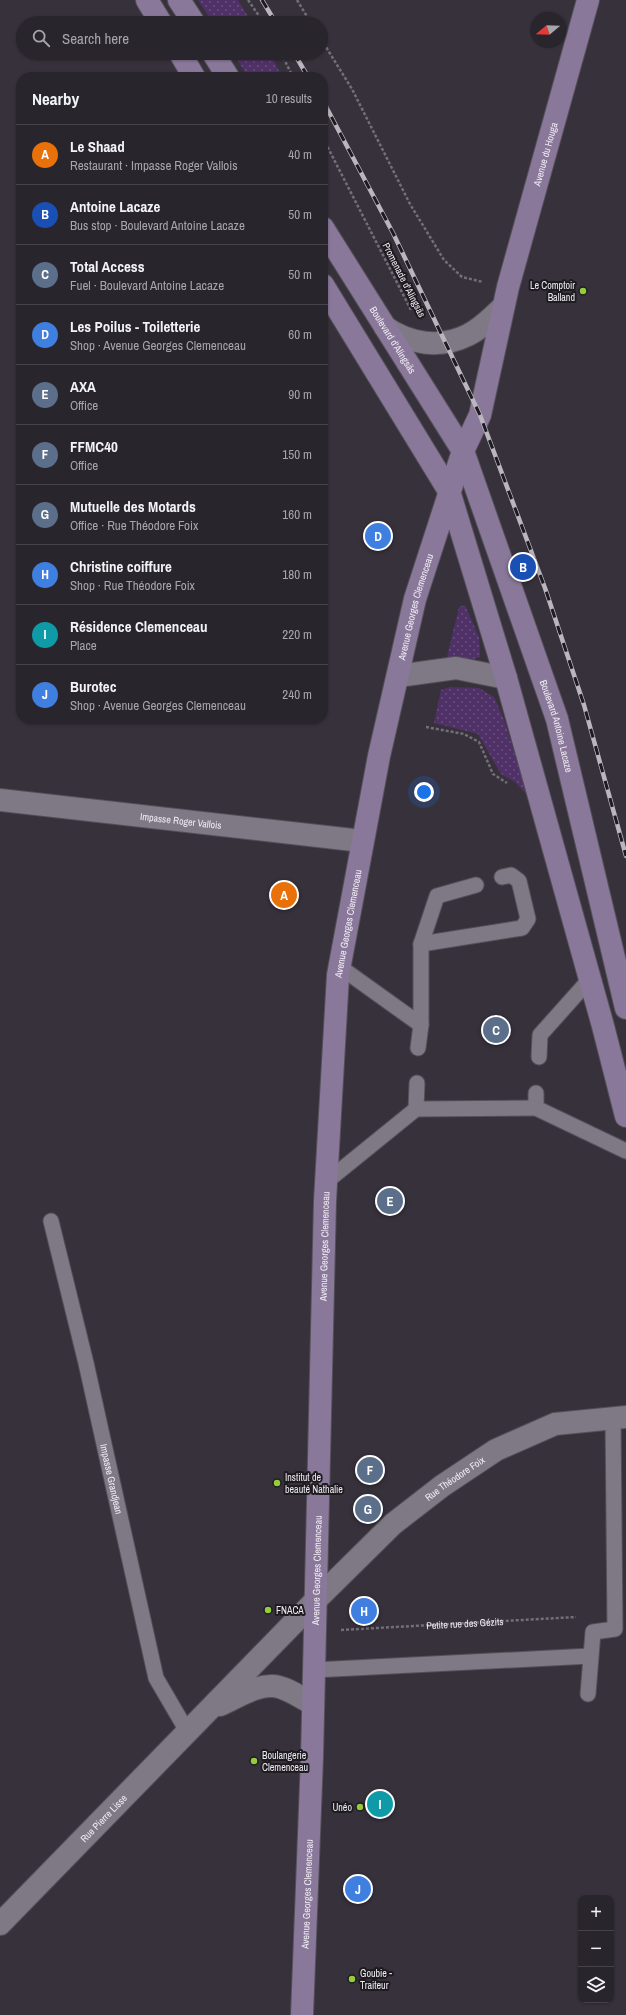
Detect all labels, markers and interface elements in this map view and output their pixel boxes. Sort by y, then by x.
north arrow [530,12,566,48]
search box [16,16,328,60]
icon: search [30,27,52,49]
text: Search here [62,28,129,49]
text: Nearby [32,87,79,110]
text: 10 results [266,90,312,107]
street label: Avenue du Houga [530,120,560,188]
text: Le Shaad [70,136,125,157]
text: A [41,146,49,163]
text: 40 m [288,146,312,163]
text: Restaurant · Impasse Roger Vallois [70,157,238,174]
text: Antoine Lacaze [70,196,160,217]
text: B [41,206,49,223]
text: 50 m [288,206,312,223]
text: Bus stop · Boulevard Antoine Lacaze [70,217,245,234]
street label: Promenade d'Alingsäs [380,240,428,320]
text: Total Access [70,256,145,277]
text: C [41,266,49,283]
text: 50 m [288,266,312,283]
text: Fuel · Boulevard Antoine Lacaze [70,277,224,294]
place label: Le Comptoir Balland [530,279,575,304]
marker: Le Comptoir Balland [578,286,588,296]
street label: Boulevard d'Alingsäs [367,304,419,376]
text: Les Poilus - Toiletterie [70,316,200,337]
text: D [41,326,49,343]
text: 60 m [288,326,312,343]
text: Shop · Avenue Georges Clemenceau [70,337,246,354]
text: AXA [70,376,96,397]
text: E [41,386,49,403]
text: 90 m [288,386,312,403]
text: Office [70,397,98,414]
text: FFMC40 [70,436,118,457]
text: F [42,446,48,463]
text: 150 m [282,446,312,463]
text: Office [70,457,98,474]
text: Mutuelle des Motards [70,496,196,517]
text: G [41,506,49,523]
text: 160 m [282,506,312,523]
text: Office · Rue Théodore Foix [70,517,198,534]
pin: D [365,521,391,551]
street label: Avenue Georges Clemenceau [394,552,436,662]
pin: B [510,552,536,582]
text: Christine coiffure [70,556,172,577]
text: H [41,566,49,583]
text: 180 m [282,566,312,583]
text: Shop · Rue Théodore Foix [70,577,195,594]
text: Résidence Clemenceau [70,616,207,637]
text: I [44,626,46,643]
text: 220 m [282,626,312,643]
text: Place [70,637,97,654]
text: Burotec [70,676,116,697]
street label: Boulevard Antoine Lacaze [537,678,576,774]
text: J [42,686,48,703]
text: 240 m [282,686,312,703]
text: Shop · Avenue Georges Clemenceau [70,697,246,714]
your location [414,782,434,802]
street label: Impasse Roger Vallois [139,809,222,832]
street label: Avenue Georges Clemenceau [331,868,364,980]
pin: A [271,880,297,910]
pin: C [483,1015,509,1045]
pin: E [377,1186,403,1216]
street label: Avenue Georges Clemenceau [316,1191,332,1302]
street label: Impasse Grandjean [98,1443,126,1515]
street label: Rue Théodore Foix [422,1452,488,1504]
pin: F [357,1455,383,1485]
place label: Institut de beauté Nathalie [285,1471,343,1496]
marker: Institut de beauté Nathalie [272,1478,282,1488]
pin: G [355,1494,381,1524]
street label: Avenue Georges Clemenceau [309,1515,324,1626]
pin: H [351,1596,377,1626]
place label: FNACA [276,1604,304,1617]
marker: FNACA [263,1605,273,1615]
street label: Petite rue des Gézits [426,1615,504,1632]
place label: Boulangerie Clemenceau [262,1749,308,1774]
marker: Boulangerie Clemenceau [249,1756,259,1766]
pin: I [367,1789,393,1819]
street label: Rue Pierre Lisse [77,1791,130,1845]
place label: Unéo [332,1801,352,1814]
marker: Unéo [355,1802,365,1812]
street label: Avenue Georges Clemenceau [298,1839,315,1950]
pin: J [345,1874,371,1904]
map controls [578,1895,614,2003]
button: + [578,1895,614,1931]
button: − [578,1931,614,1967]
place label: Goubie - Traiteur [360,1967,392,1992]
button: layers [578,1967,614,2003]
marker: Goubie - Traiteur [347,1974,357,1984]

